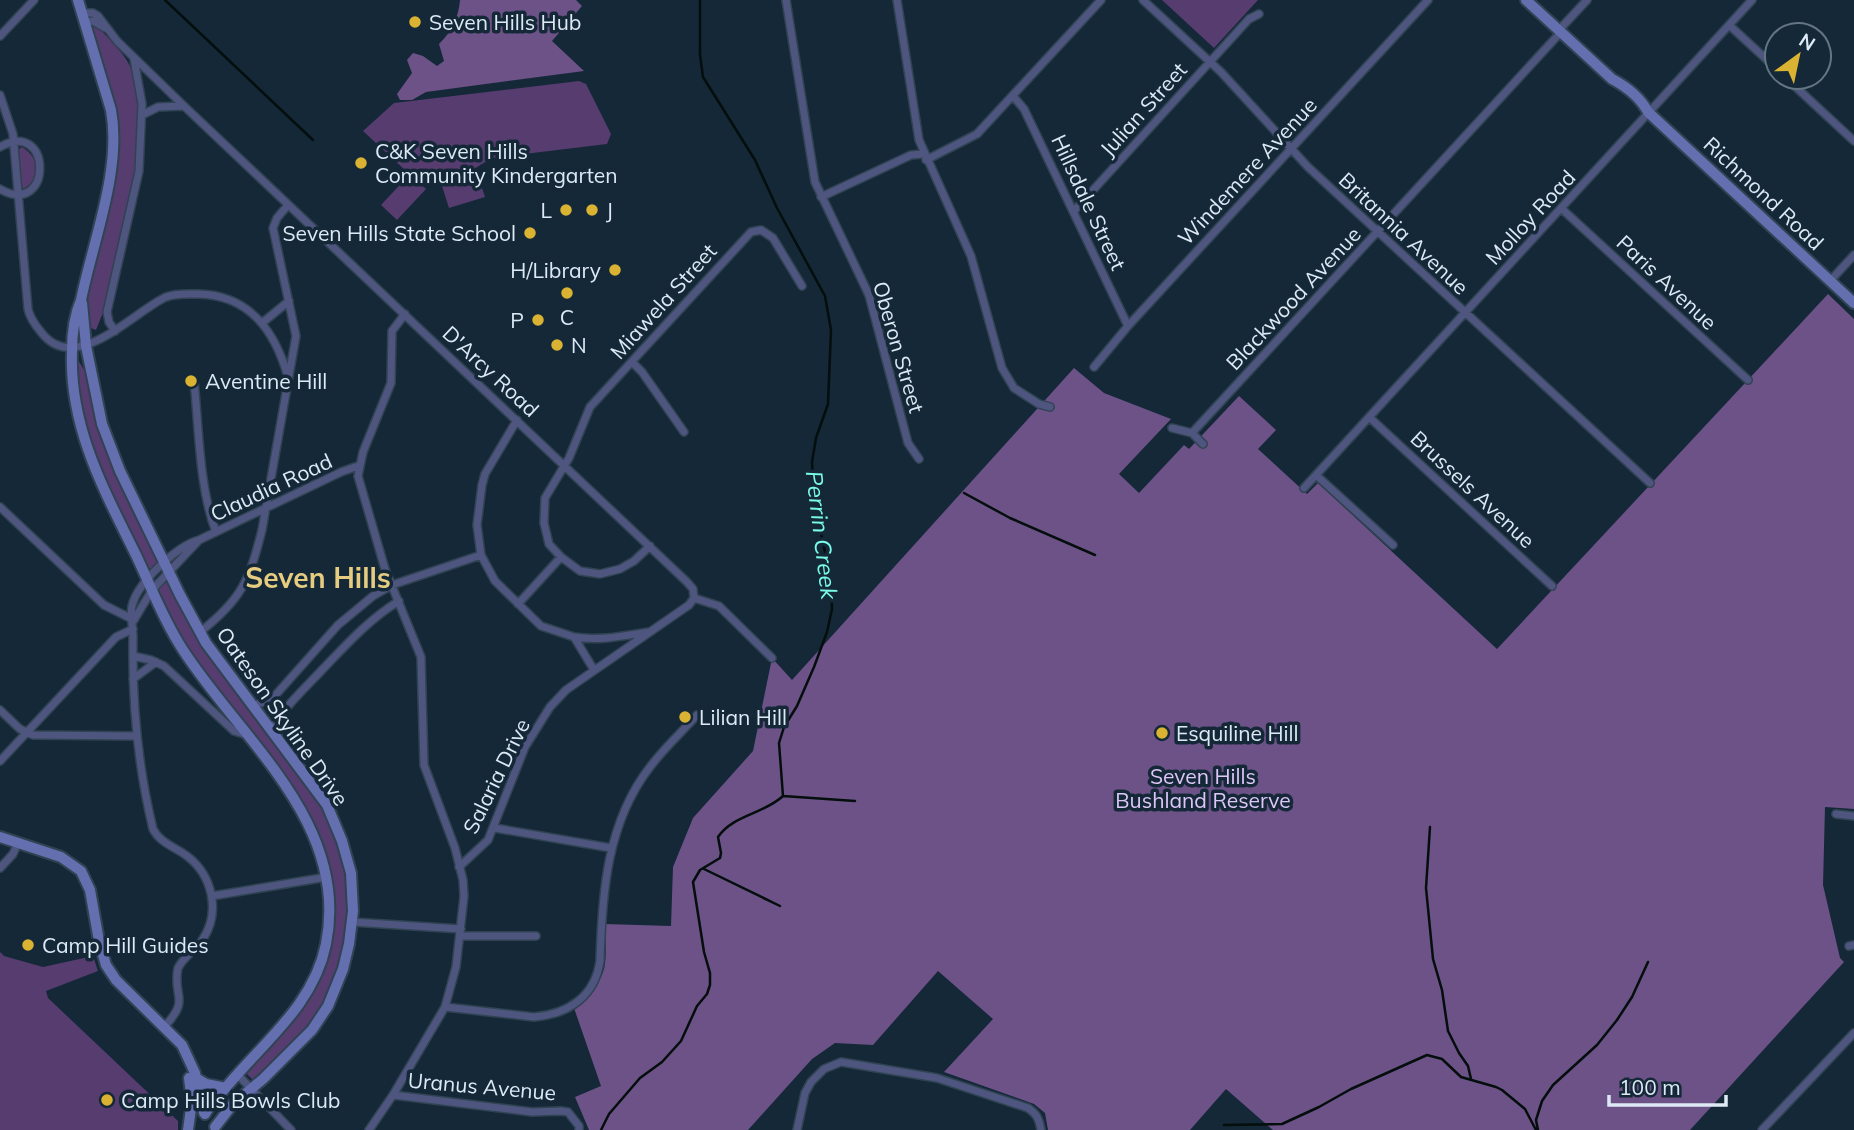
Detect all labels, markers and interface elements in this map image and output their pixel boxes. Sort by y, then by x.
place label: Seven Hills Hub [429,9,581,35]
marker: Seven Hills Hub [407,14,423,30]
north arrow [1763,21,1833,91]
text: N [1795,28,1820,56]
street label: Julian Street [1094,57,1192,161]
street label: Windemere Avenue [1172,92,1322,250]
street label: Hillsdale Street [1046,130,1132,274]
street label: Richmond Road [1699,131,1829,255]
place label: C&K Seven Hills Community Kindergarten [375,138,618,188]
marker: C&K Seven Hills Community Kindergarten [353,155,369,171]
street label: Molloy Road [1480,164,1580,270]
street label: Britannia Avenue [1334,166,1474,300]
place label: L [541,197,553,223]
place label: J [606,197,613,223]
marker: L [558,202,574,218]
marker: J [584,202,600,218]
place label: Seven Hills State School [283,220,516,246]
street label: Blackwood Avenue [1220,221,1366,375]
marker: Seven Hills State School [522,225,538,241]
street label: Paris Avenue [1612,229,1722,335]
street label: Miawela Street [604,238,722,364]
place label: H/Library [510,257,601,283]
marker: H/Library [607,262,623,278]
street label: Oberon Street [868,278,930,416]
marker: C [559,285,575,301]
place label: C [560,304,574,330]
place label: P [510,307,524,333]
marker: P [530,312,546,328]
street label: D'Arcy Road [438,320,544,422]
place label: N [571,332,587,358]
marker: N [549,337,565,353]
place label: Aventine Hill [205,368,327,394]
marker: Aventine Hill [183,373,199,389]
street label: Brussels Avenue [1406,425,1540,553]
street label: Claudia Road [206,447,336,527]
water label: Perrin Creek [800,469,844,602]
district label: Seven Hills [245,560,391,595]
street label: Oateson Skyline Drive [211,622,355,810]
place label: Lilian Hill [699,704,787,730]
marker: Lilian Hill [677,709,693,725]
street label: Salaria Drive [457,714,535,838]
place label: Esquiline Hill [1176,720,1299,746]
marker: Esquiline Hill [1154,725,1170,741]
park label: Seven Hills Bushland Reserve [1115,763,1291,813]
place label: Camp Hill Guides [42,932,209,958]
marker: Camp Hill Guides [20,937,36,953]
scale bar [1609,1064,1726,1108]
street label: Uranus Avenue [407,1067,557,1105]
text: 100 m [1619,1074,1681,1100]
place label: Camp Hills Bowls Club [121,1087,340,1113]
marker: Camp Hills Bowls Club [99,1092,115,1108]

